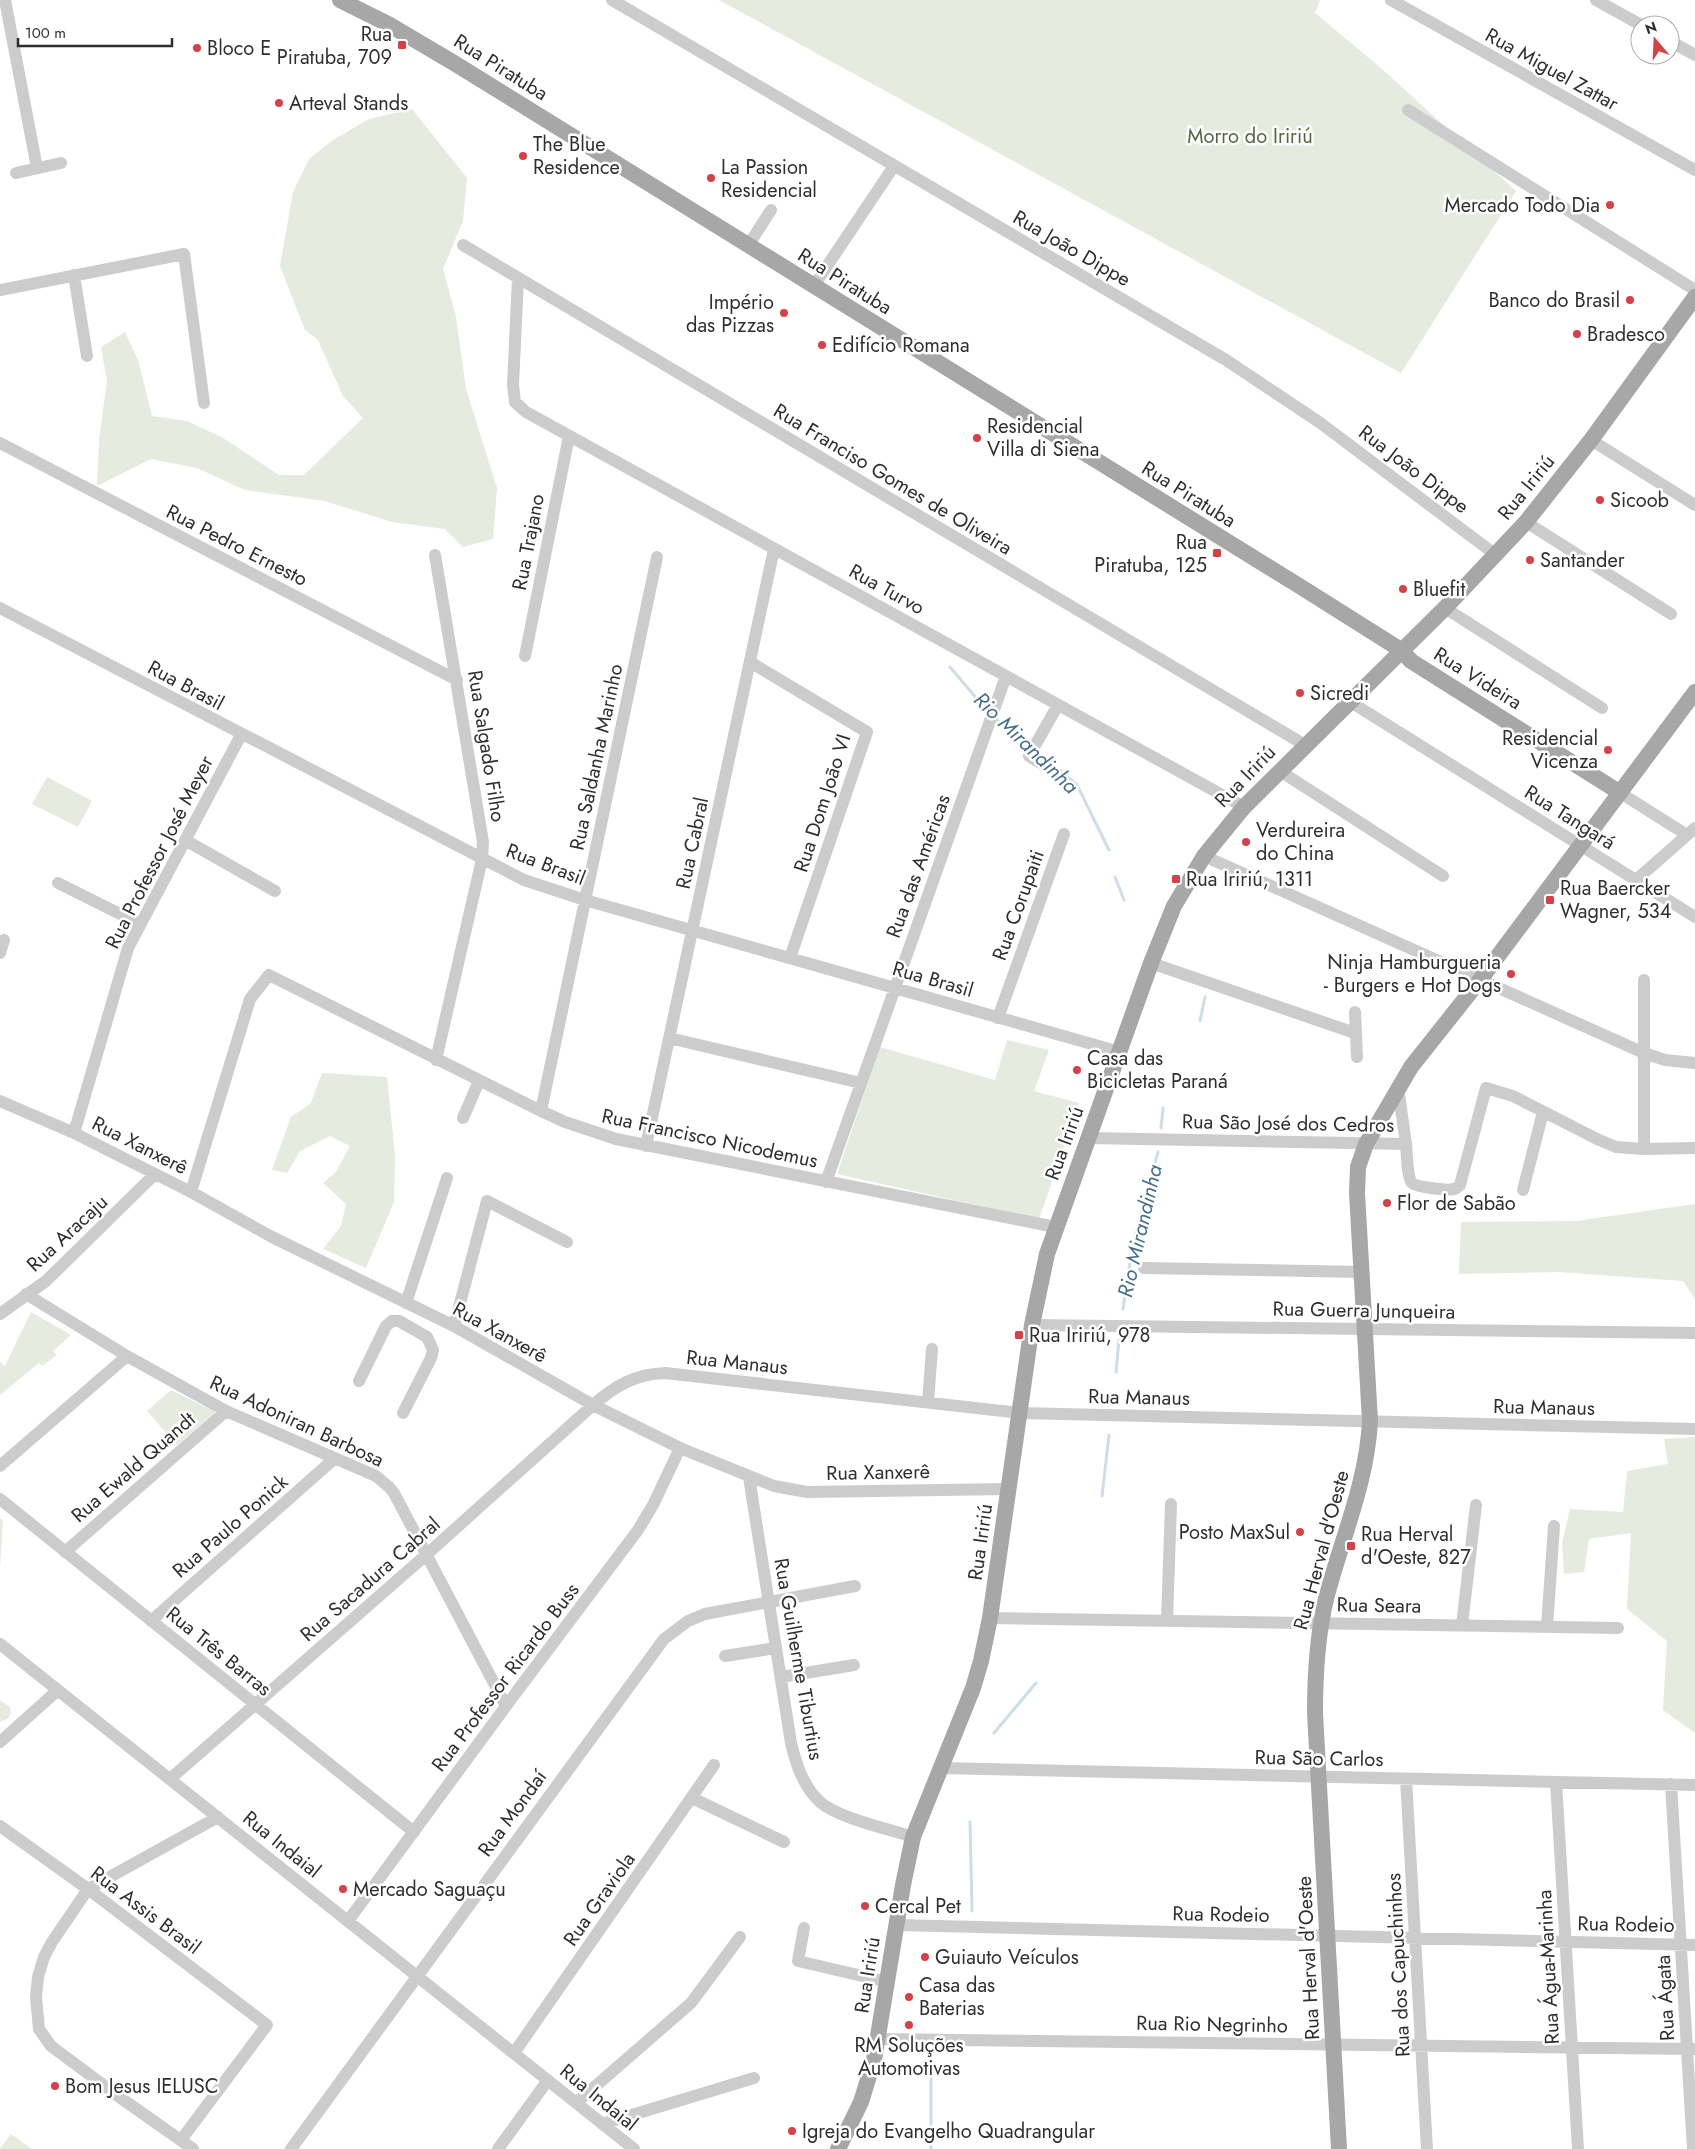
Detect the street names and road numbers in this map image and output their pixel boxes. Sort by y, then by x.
street label: Rua Miguel Zattar [1480,21,1624,118]
street label: Rua Piratuba [448,27,553,108]
street label: Rua João Dippe [1008,203,1136,294]
street label: Rua Piratuba [792,241,897,322]
street label: Rua Franciso Gomes de Oliveira [768,396,1018,562]
street label: Rua João Dippe [1352,418,1475,521]
street label: Rua Iririú [1491,448,1562,526]
street label: Rua Piratuba [1136,454,1241,535]
street label: Rua Trajano [505,491,552,593]
street label: Rua Pedro Ernesto [161,497,313,594]
street label: Rua Turvo [844,557,930,622]
street label: Rua Videira [1428,640,1527,717]
street label: Rua Brasil [142,653,229,718]
street label: Rua Saldanha Marinho [563,661,630,853]
street label: Rua Salgado Filho [460,668,513,824]
street label: Rua Dom João VI [786,730,858,876]
street label: Rua Iririú [1208,739,1282,814]
street label: Rua Professor José Meyer [98,751,221,954]
street label: Rua Tangará [1519,778,1621,857]
street label: Rua das Américas [879,790,958,942]
street label: Rua Cabral [669,795,716,892]
street label: Rua Brasil [502,836,590,893]
street label: Rua Corupaiti [985,846,1052,964]
street label: Rua Brasil [889,954,977,1005]
street label: Rua Francisco Nicodemus [599,1101,821,1176]
street label: Rua Iririú [1038,1102,1091,1184]
street label: Rua São José dos Cedros [1182,1107,1394,1140]
street label: Rua Xanxerê [87,1109,193,1182]
street label: Rua Aracaju [20,1188,114,1279]
street label: Rua Guerra Junqueira [1272,1294,1456,1327]
street label: Rua Xanxerê [447,1295,552,1370]
street label: Rua Manaus [685,1343,789,1382]
street label: Rua Adoniran Barbosa [205,1368,389,1475]
street label: Rua Manaus [1088,1382,1190,1413]
street label: Rua Manaus [1493,1392,1595,1423]
street label: Rua Ewald Quandt [65,1405,202,1530]
street label: Rua Xanxerê [826,1457,930,1488]
street label: Rua Herval d'Oeste [1286,1467,1357,1633]
street label: Rua Paulo Ponick [166,1468,295,1585]
street label: Rua Iririú [961,1502,1000,1582]
street label: Rua Sacadura Cabral [294,1510,447,1648]
street label: Rua Guilherme Tiburtius [766,1556,831,1762]
street label: Rua Professor Ricardo Buss [425,1577,586,1778]
street label: Rua Seara [1336,1590,1422,1621]
street label: Rua Três Barras [160,1600,278,1703]
street label: Rua São Carlos [1254,1743,1384,1774]
street label: Rua Mondaí [471,1763,554,1863]
street label: Rua Indaial [236,1804,327,1885]
street label: Rua Graviola [556,1847,642,1952]
street label: Rua Assis Brasil [84,1859,207,1962]
street label: Rua dos Capuchinhos [1379,1872,1418,2058]
street label: Rua Herval d'Oeste [1290,1875,1327,2041]
street label: Rua Água-Marinha [1530,1889,1567,2045]
street label: Rua Rodeio [1172,1899,1270,1930]
street label: Rua Rodeio [1577,1909,1675,1940]
street label: Rua Iririú [847,1935,888,2015]
street label: Rua Ágata [1649,1954,1682,2042]
street label: Rua Rio Negrinho [1136,2009,1288,2040]
street label: Rua Indaial [553,2057,644,2138]

